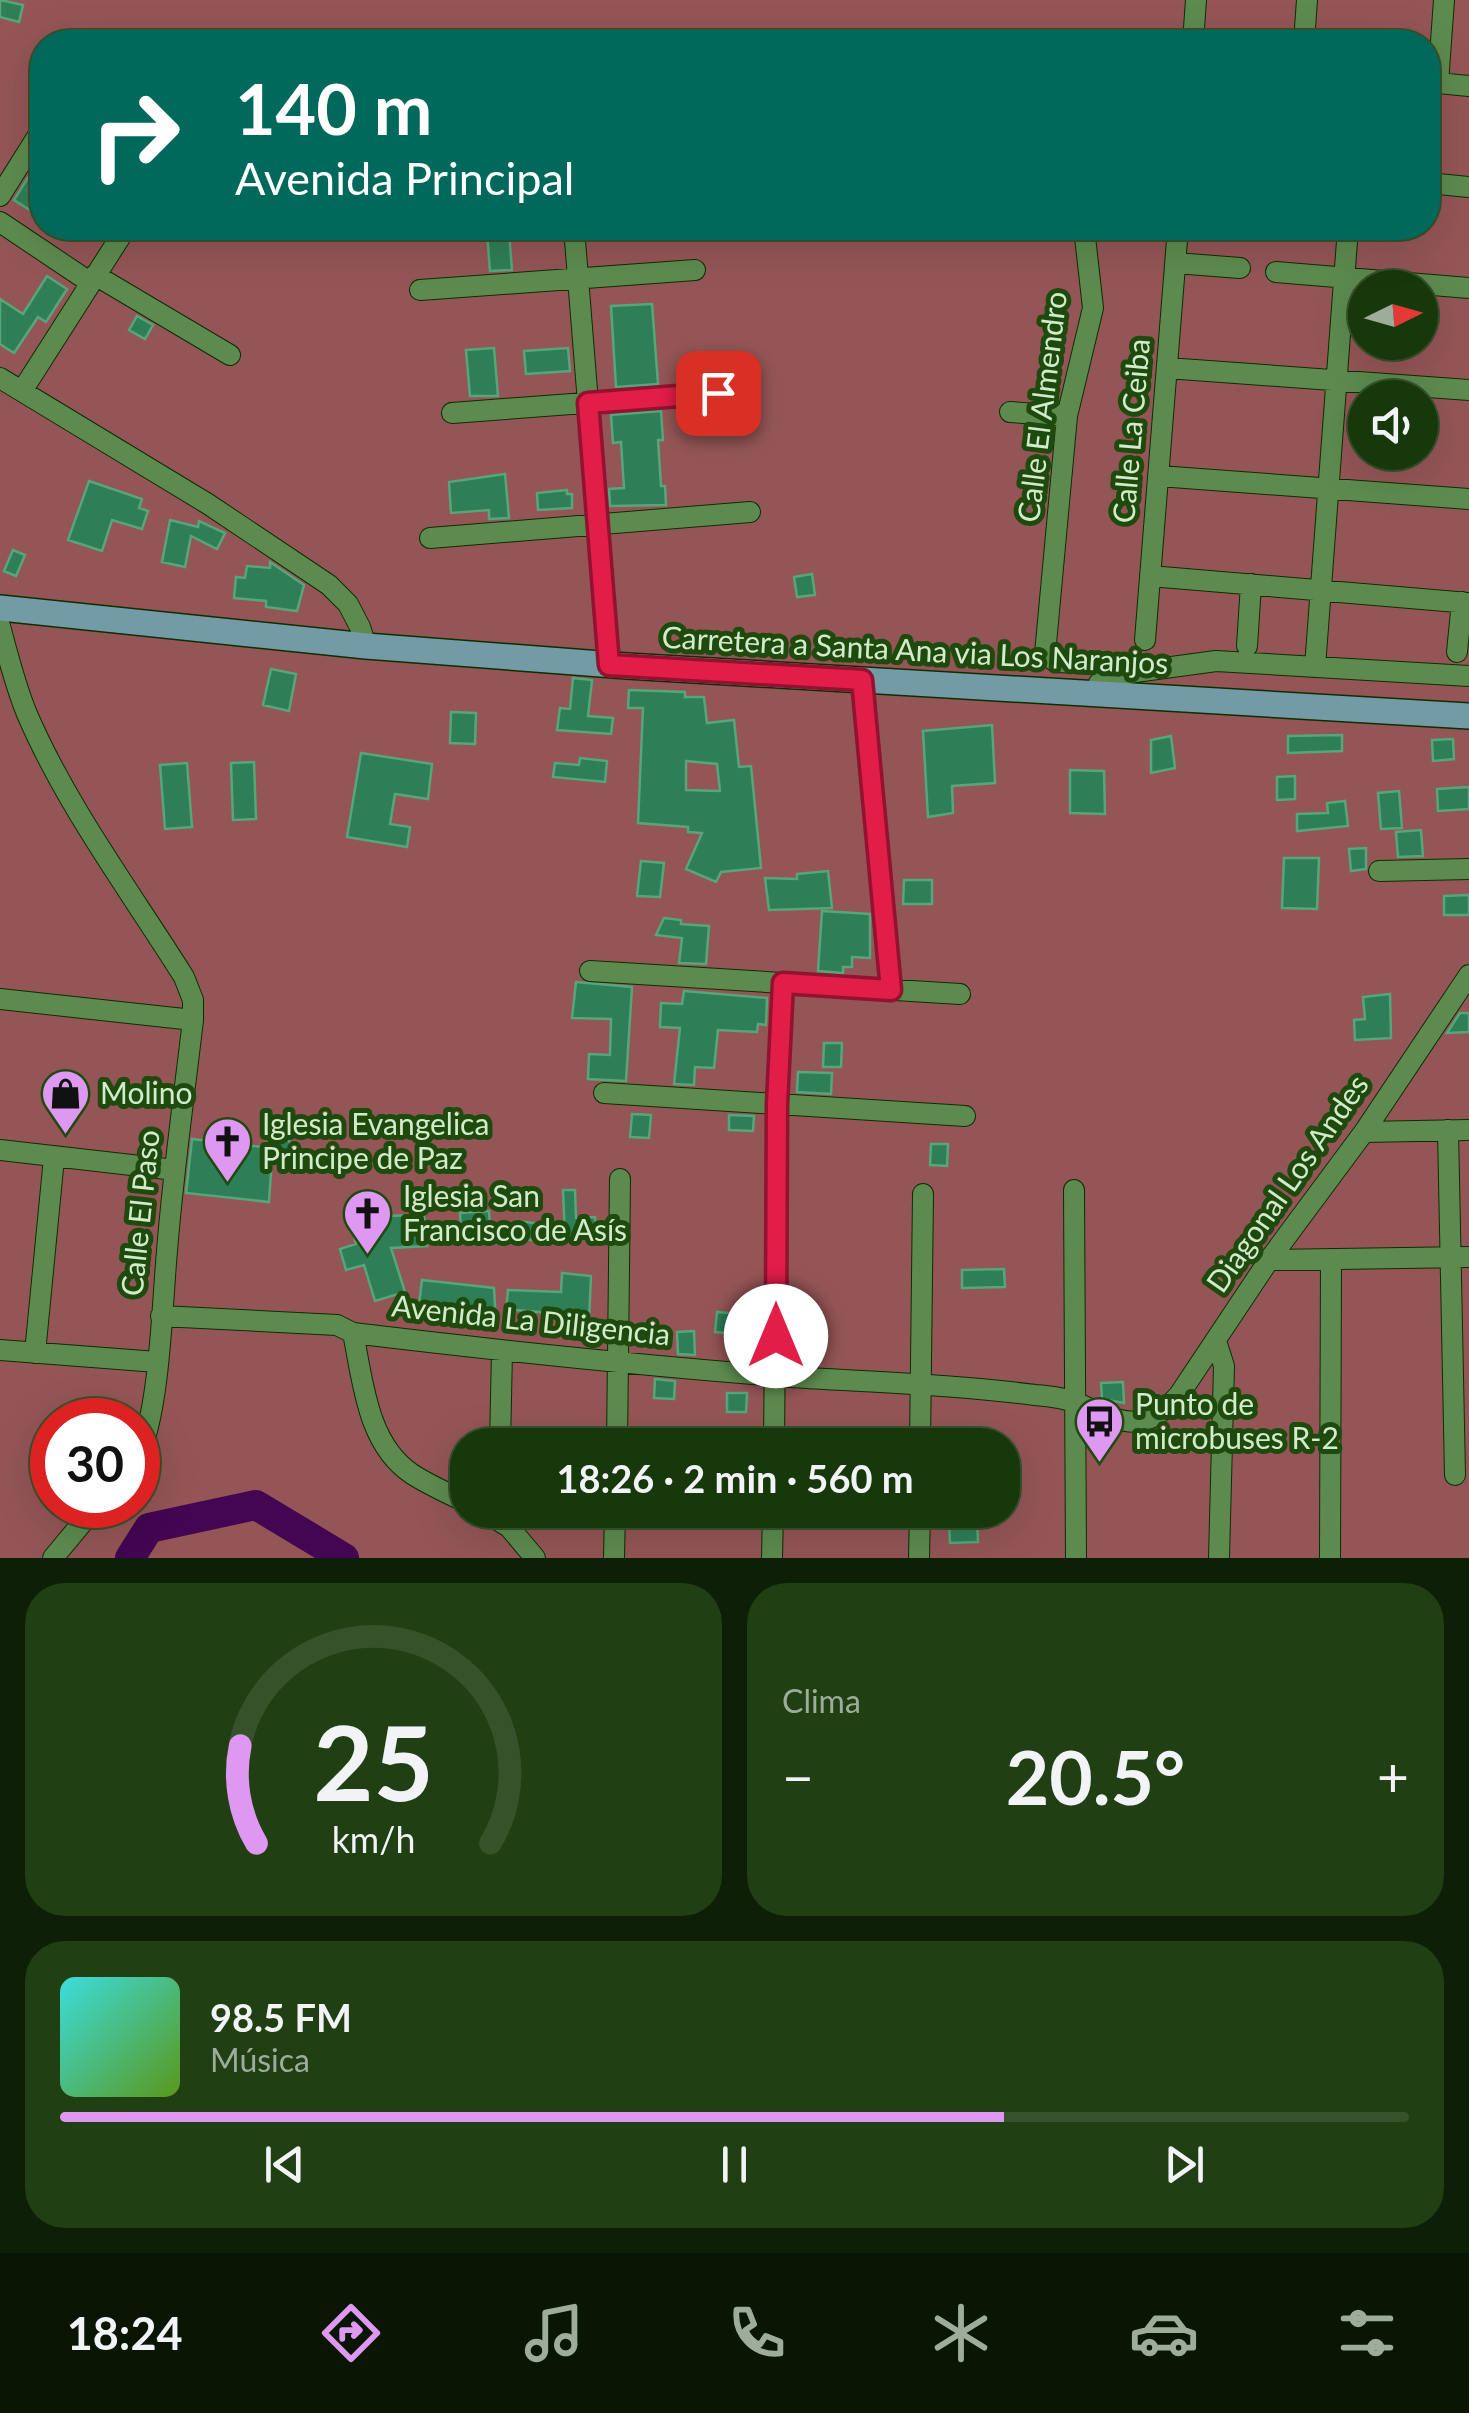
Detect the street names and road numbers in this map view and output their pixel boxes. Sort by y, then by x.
street label: Calle El Almendro [1009,289,1073,524]
street label: Calle La Ceiba [1104,337,1156,525]
street label: Carretera a Santa Ana via Los Naranjos [661,618,1169,680]
street label: Diagonal Los Andes [1198,1067,1375,1298]
street label: Calle El Paso [112,1128,166,1298]
street label: Avenida La Diligencia [390,1286,672,1352]

